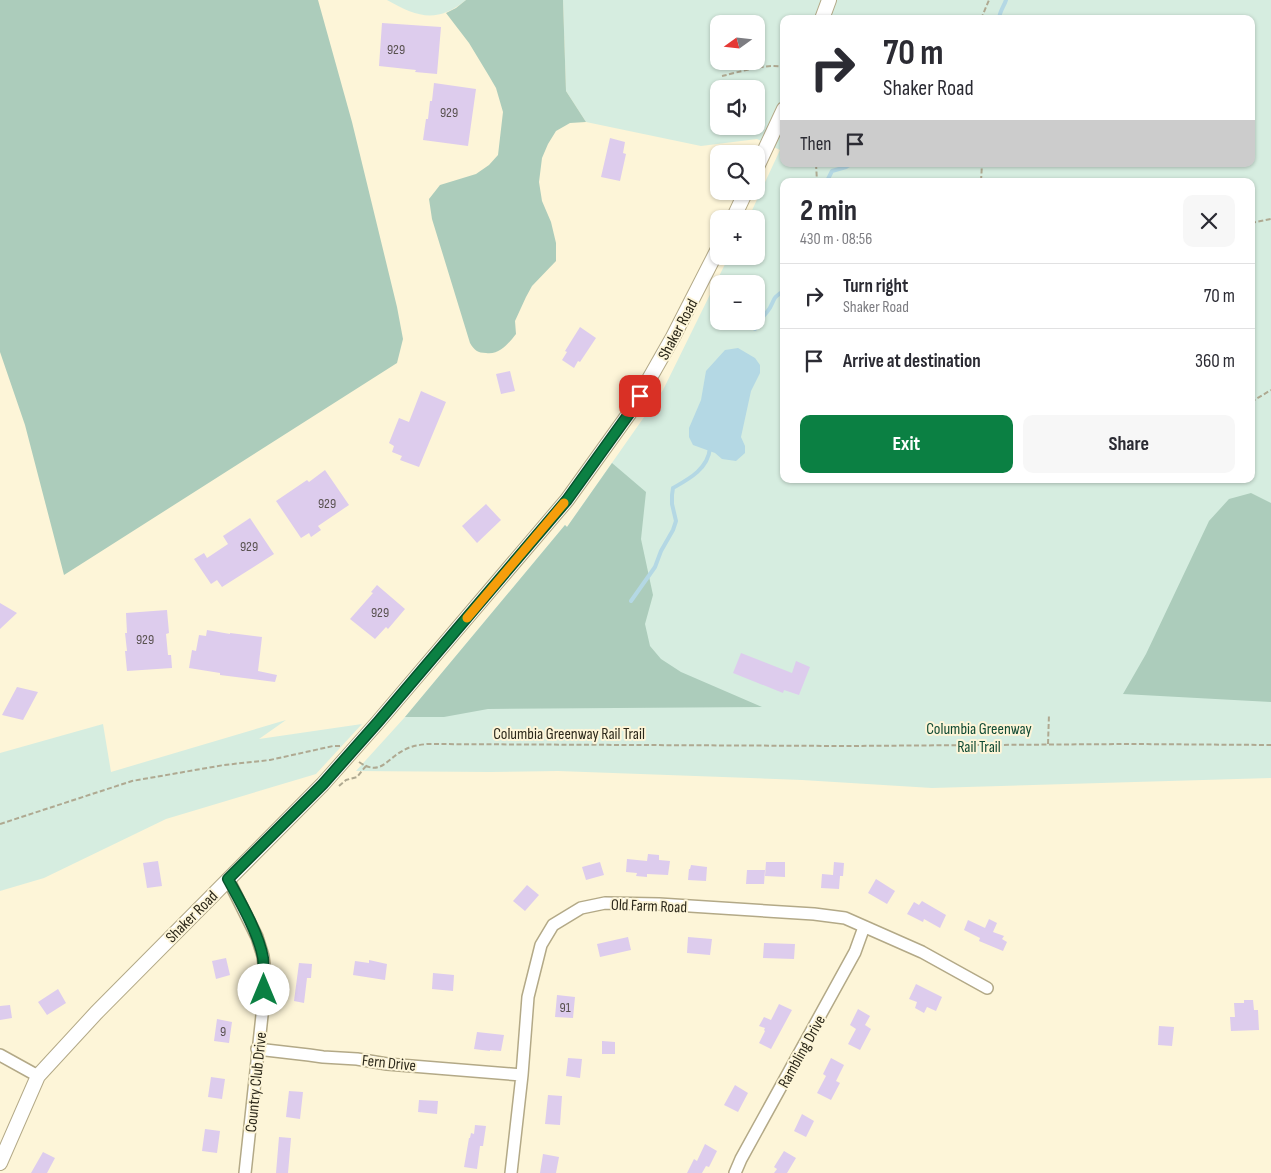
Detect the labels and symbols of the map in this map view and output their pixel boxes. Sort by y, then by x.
north arrow [710,15,765,70]
house number: 929 [387,41,405,58]
house number: 929 [440,104,458,121]
street label: Shaker Road [654,296,702,363]
pin [619,375,661,417]
house number: 929 [318,495,336,512]
house number: 929 [240,538,258,555]
house number: 929 [371,604,389,621]
house number: 929 [136,631,154,648]
park label: Columbia Greenway Rail Trail [926,720,1032,757]
street label: Columbia Greenway Rail Trail [493,725,645,744]
street label: Shaker Road [162,887,222,947]
street label: Old Farm Road [611,896,687,917]
position arrow [237,963,289,1015]
house number: 91 [559,999,571,1016]
street label: Rambling Drive [775,1012,830,1091]
house number: 9 [220,1023,226,1040]
street label: Country Club Drive [242,1031,271,1133]
street label: Fern Drive [361,1051,417,1076]

